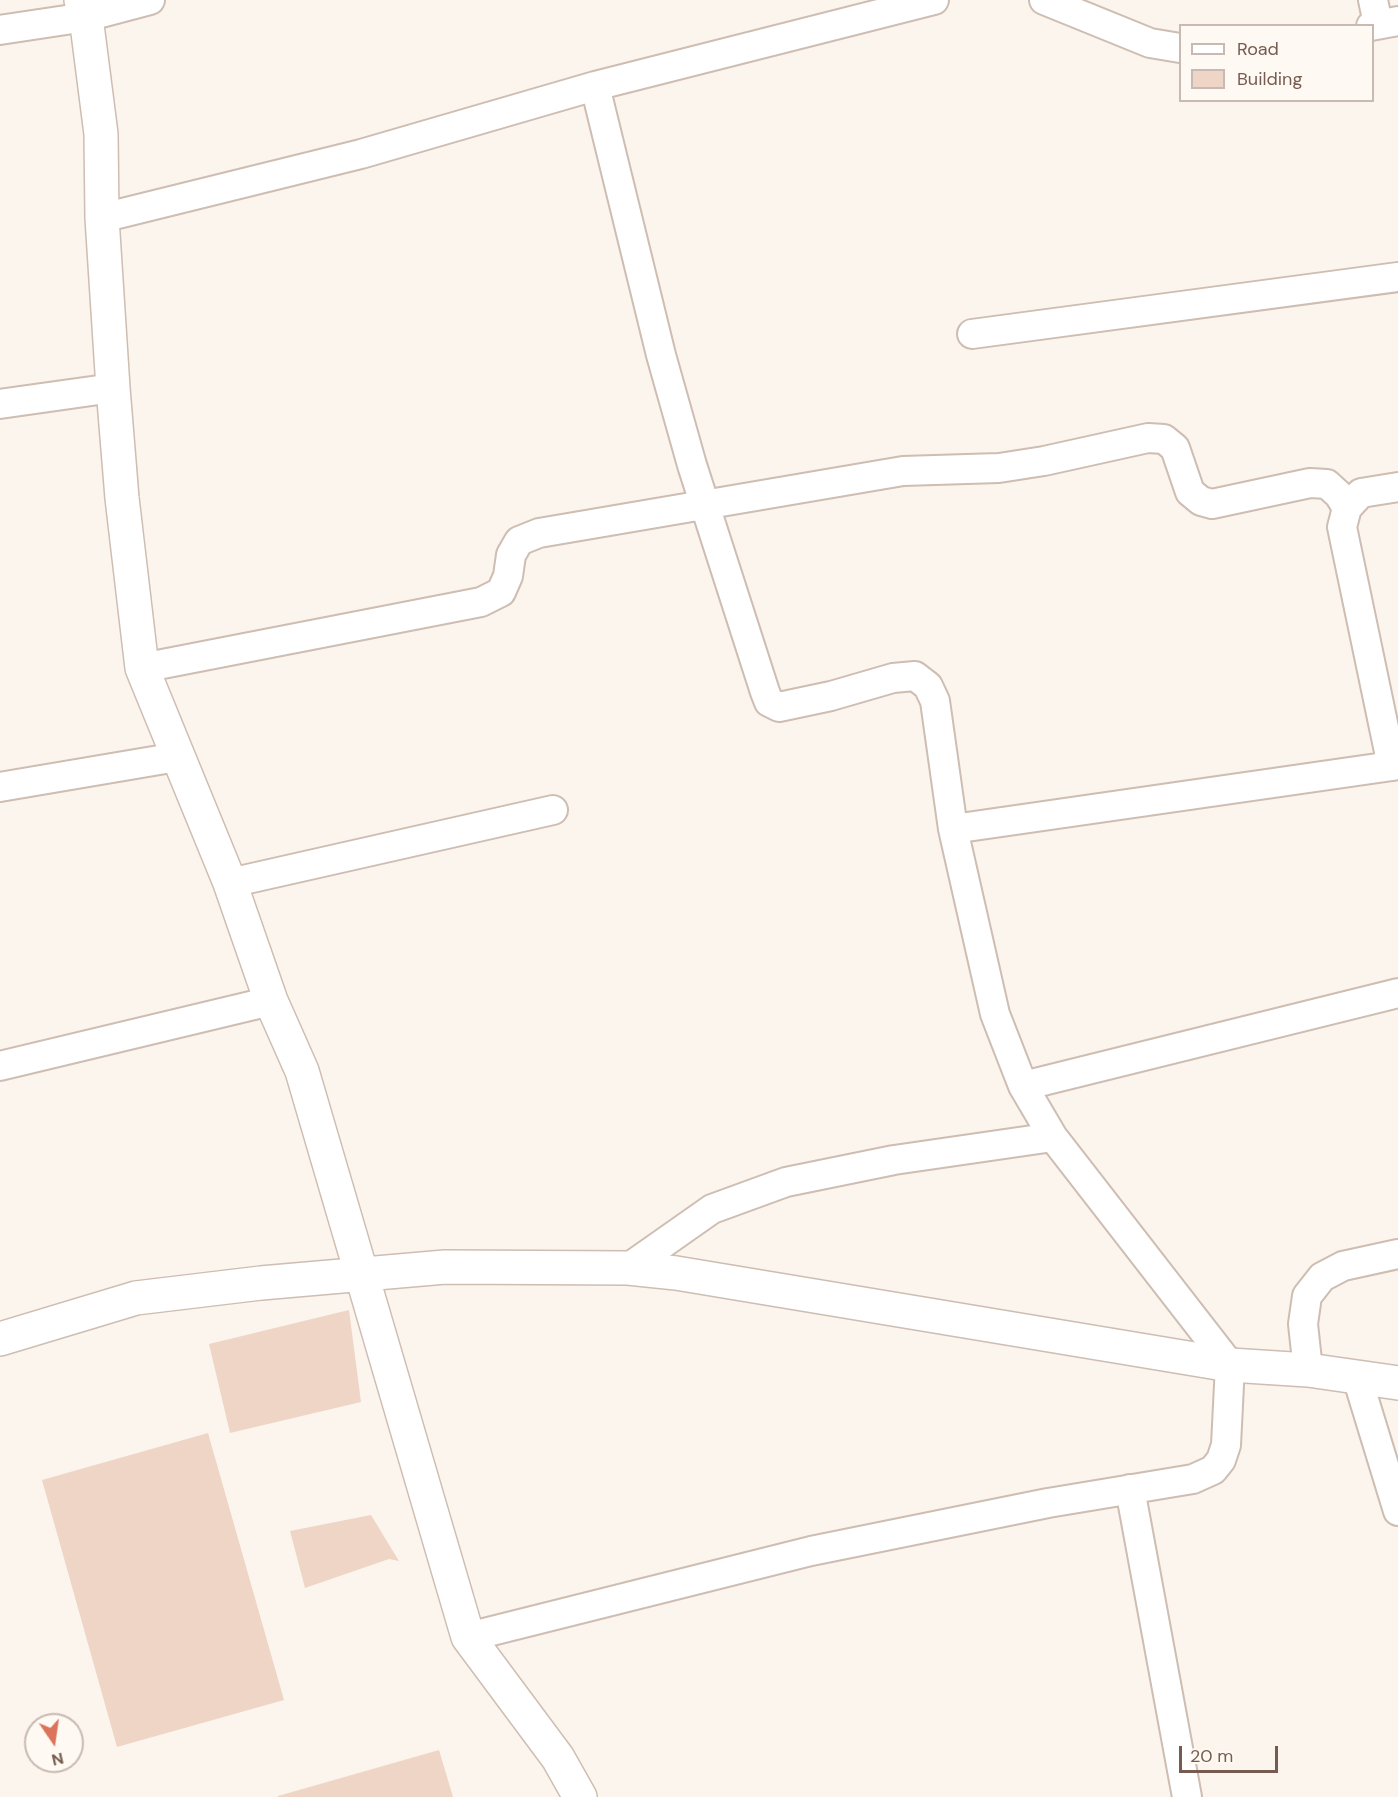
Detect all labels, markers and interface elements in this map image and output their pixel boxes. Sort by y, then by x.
legend [1179,24,1374,102]
text: Road [1237,37,1279,61]
text: Building [1237,67,1302,91]
north arrow [24,1713,84,1773]
scale bar [1182,1734,1281,1772]
text: 20 m [1190,1744,1233,1768]
text: N [50,1748,66,1771]

